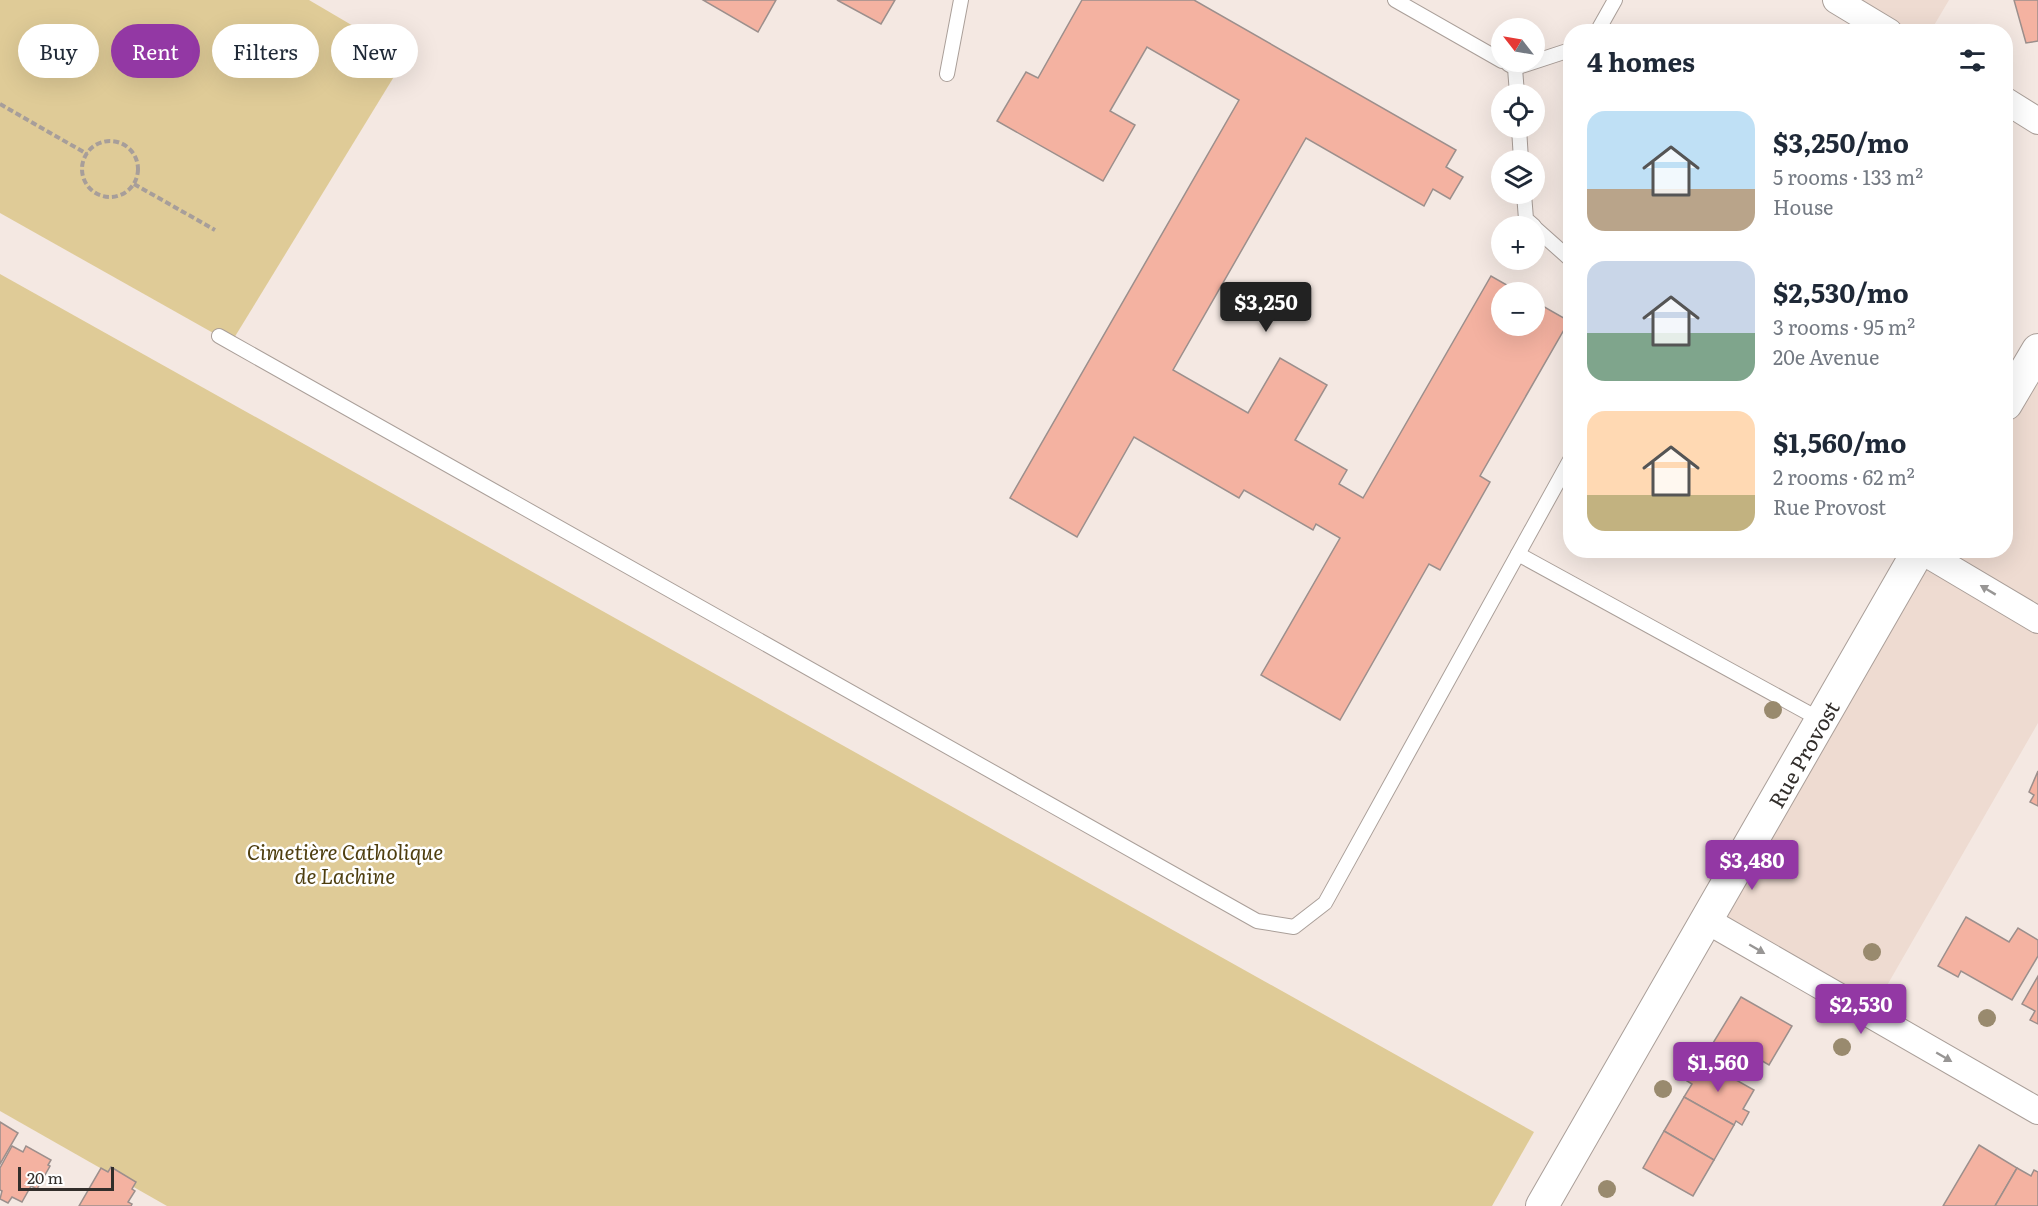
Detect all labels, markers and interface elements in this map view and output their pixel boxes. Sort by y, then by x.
north arrow [1491,18,1545,72]
map controls [1491,18,1545,336]
chip: Buy [18,24,99,78]
chip: Rent [111,24,200,78]
chip: Filters [212,24,319,78]
chip: New [331,24,418,78]
text: 4 homes [1587,41,1695,80]
icon: filters [1956,44,1989,77]
button: locate [1491,84,1545,138]
text: $3,250/mo [1773,122,1909,161]
icon: home [1635,135,1707,207]
button: layers [1491,150,1545,204]
text: 5 rooms · 133 m² [1773,161,1923,191]
text: House [1773,191,1833,221]
button: + [1491,216,1545,270]
text: $2,530/mo [1773,272,1909,311]
pin: $3,250 [1217,282,1315,333]
button: − [1491,282,1545,336]
icon: home [1635,285,1707,357]
text: $3,250 [1234,286,1298,316]
text: 3 rooms · 95 m² [1773,311,1915,341]
text: 20e Avenue [1773,341,1879,371]
text: $1,560/mo [1773,422,1907,461]
icon: home [1635,435,1707,507]
text: 2 rooms · 62 m² [1773,461,1915,491]
text: Rue Provost [1773,491,1886,521]
one-way arrow [1980,585,1996,596]
street label: Rue Provost [1759,694,1845,813]
park label: Cimetière Catholique de Lachine [247,835,443,890]
pin: $3,480 [1703,840,1801,891]
text: $3,480 [1719,844,1785,874]
one-way arrow [1749,944,1766,954]
pin: $2,530 [1812,984,1910,1035]
text: $2,530 [1829,988,1893,1018]
pin: $1,560 [1669,1042,1767,1093]
text: $1,560 [1687,1046,1749,1076]
one-way arrow [1936,1052,1953,1062]
scale bar [18,1164,114,1192]
text: 20 m [27,1165,63,1189]

